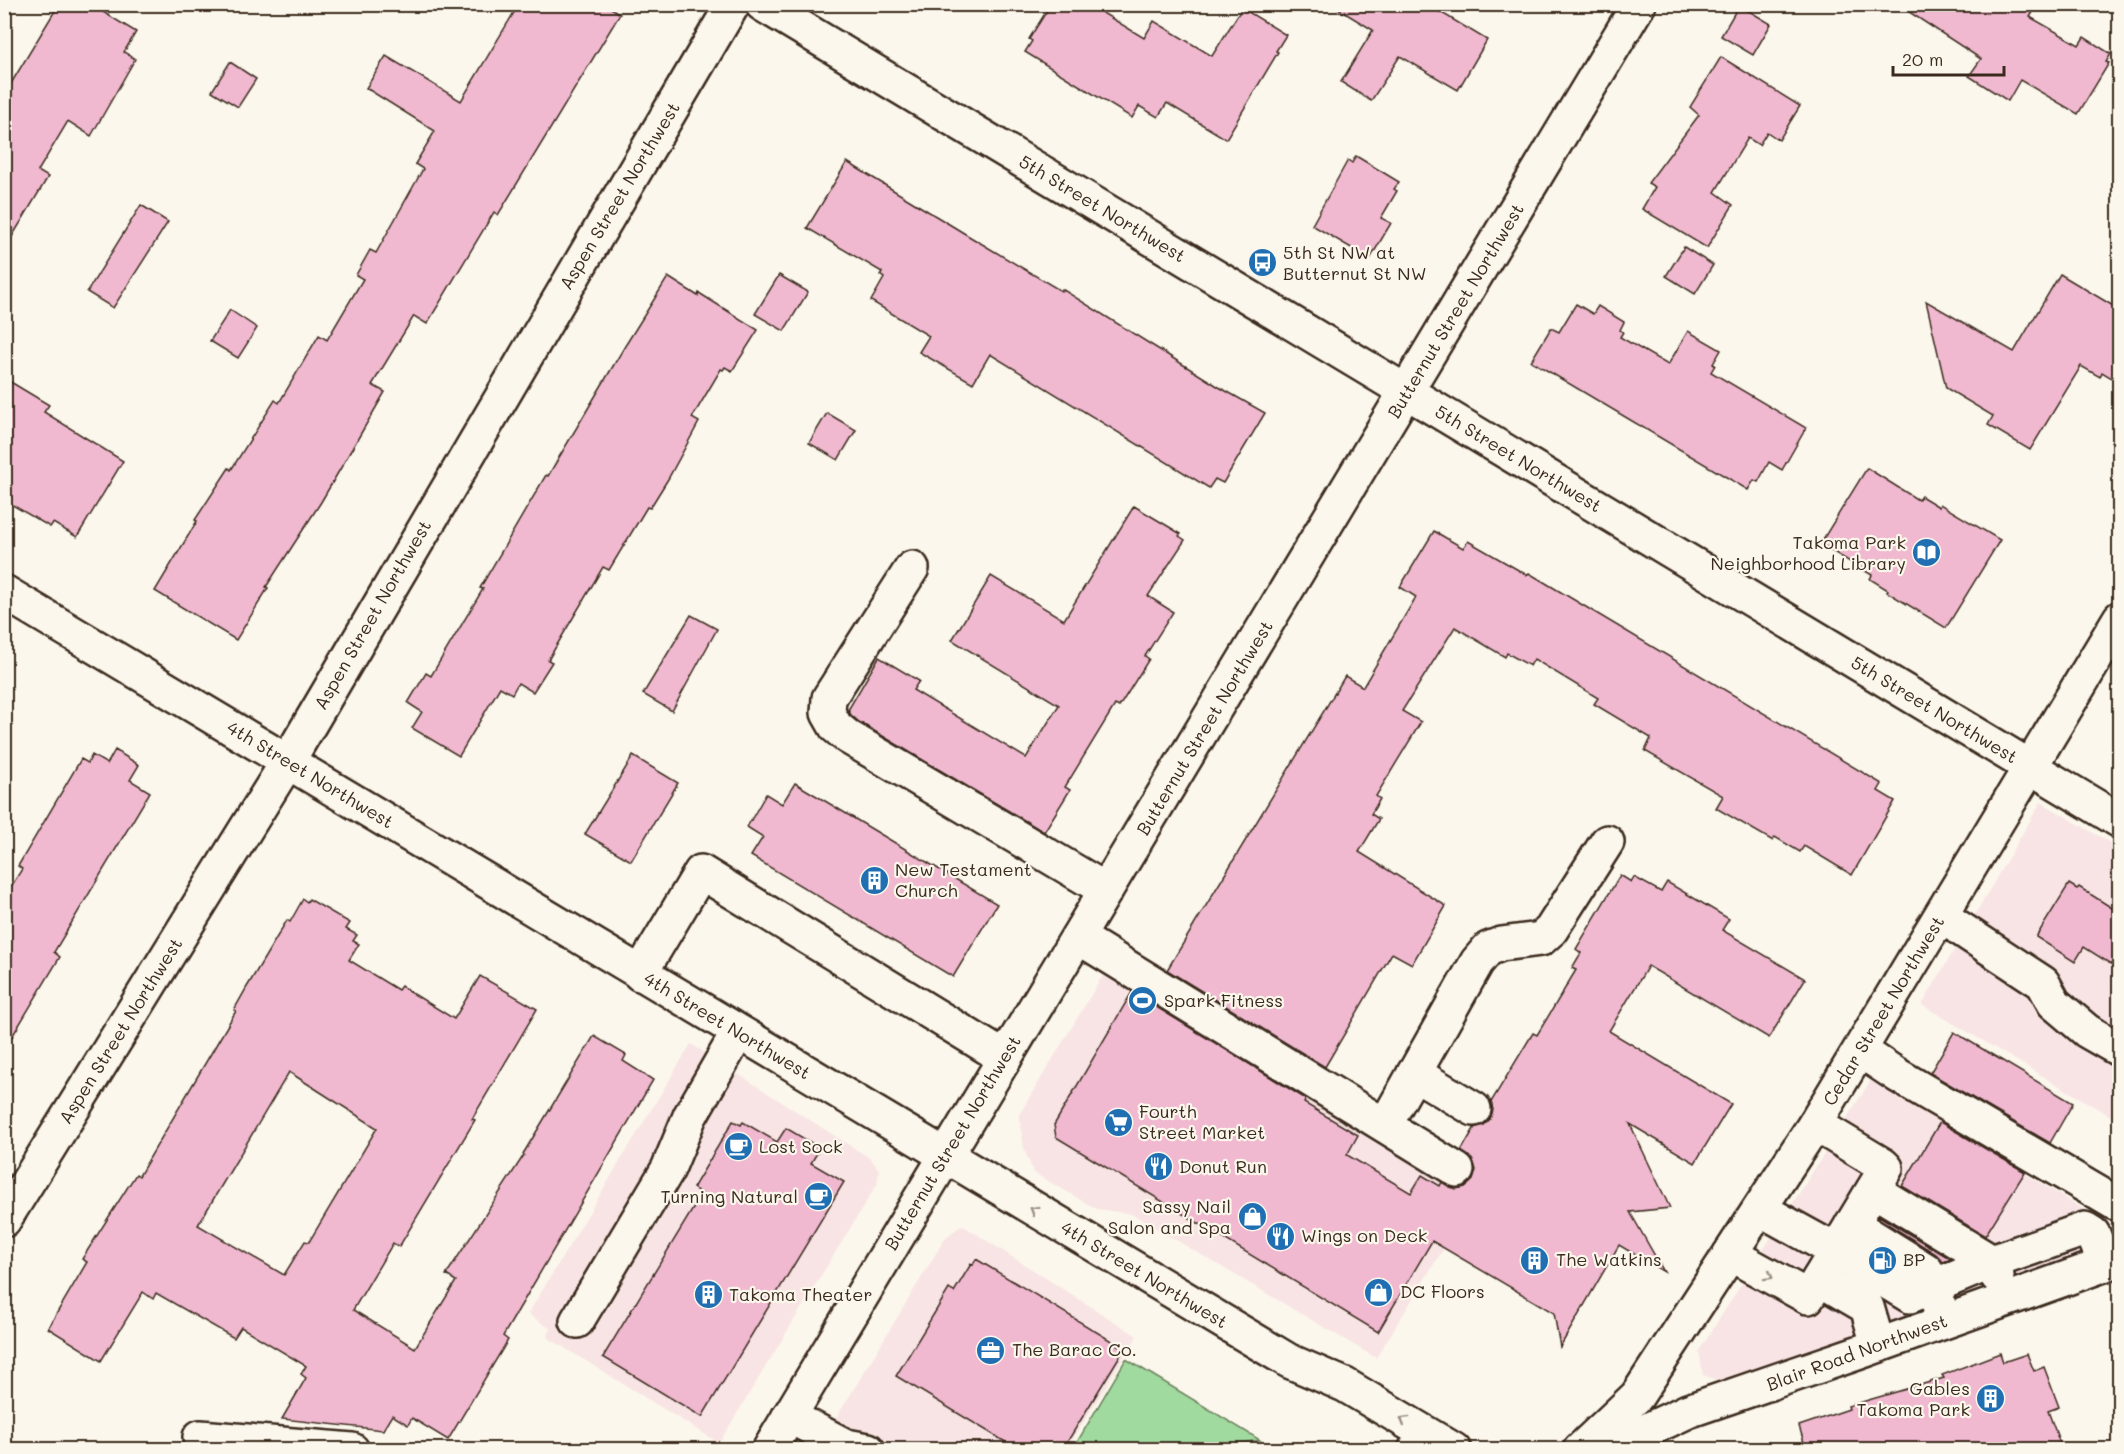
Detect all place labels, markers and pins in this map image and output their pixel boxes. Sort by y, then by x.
place label: 5th St NW at Butternut St NW [1283,240,1426,285]
bus stop icon: 5th St NW at Butternut St NW [1246,247,1278,279]
place label: Takoma Park Neighborhood Library [1711,530,1906,575]
library icon: Takoma Park Neighborhood Library [1911,537,1943,569]
place label: New Testament Church [895,857,1032,902]
building icon: New Testament Church [858,864,890,896]
sports icon: Spark Fitness [1127,985,1159,1017]
place label: Spark Fitness [1164,988,1283,1012]
place label: Fourth Street Market [1139,1099,1265,1144]
supermarket icon: Fourth Street Market [1102,1106,1134,1138]
cafe icon: Lost Sock [722,1131,754,1163]
place label: Lost Sock [759,1134,843,1158]
restaurant icon: Donut Run [1142,1151,1174,1183]
place label: Donut Run [1179,1154,1267,1178]
cafe icon: Turning Natural [803,1181,835,1213]
place label: Turning Natural [660,1184,798,1208]
place label: Sassy Nail Salon and Spa [1108,1194,1231,1239]
shop icon: Sassy Nail Salon and Spa [1236,1201,1268,1233]
restaurant icon: Wings on Deck [1264,1220,1296,1252]
place label: Wings on Deck [1301,1223,1427,1247]
building icon: The Watkins [1519,1244,1551,1276]
fuel station icon: BP [1866,1244,1898,1276]
place label: The Watkins [1556,1247,1662,1271]
place label: BP [1903,1247,1925,1271]
shop icon: DC Floors [1363,1276,1395,1308]
building icon: Takoma Theater [692,1279,724,1311]
place label: DC Floors [1400,1279,1485,1303]
place label: Takoma Theater [729,1282,872,1306]
office icon: The Barac Co. [975,1334,1007,1366]
place label: The Barac Co. [1012,1337,1137,1361]
place label: Gables Takoma Park [1856,1376,1970,1421]
building icon: Gables Takoma Park [1975,1383,2007,1415]

